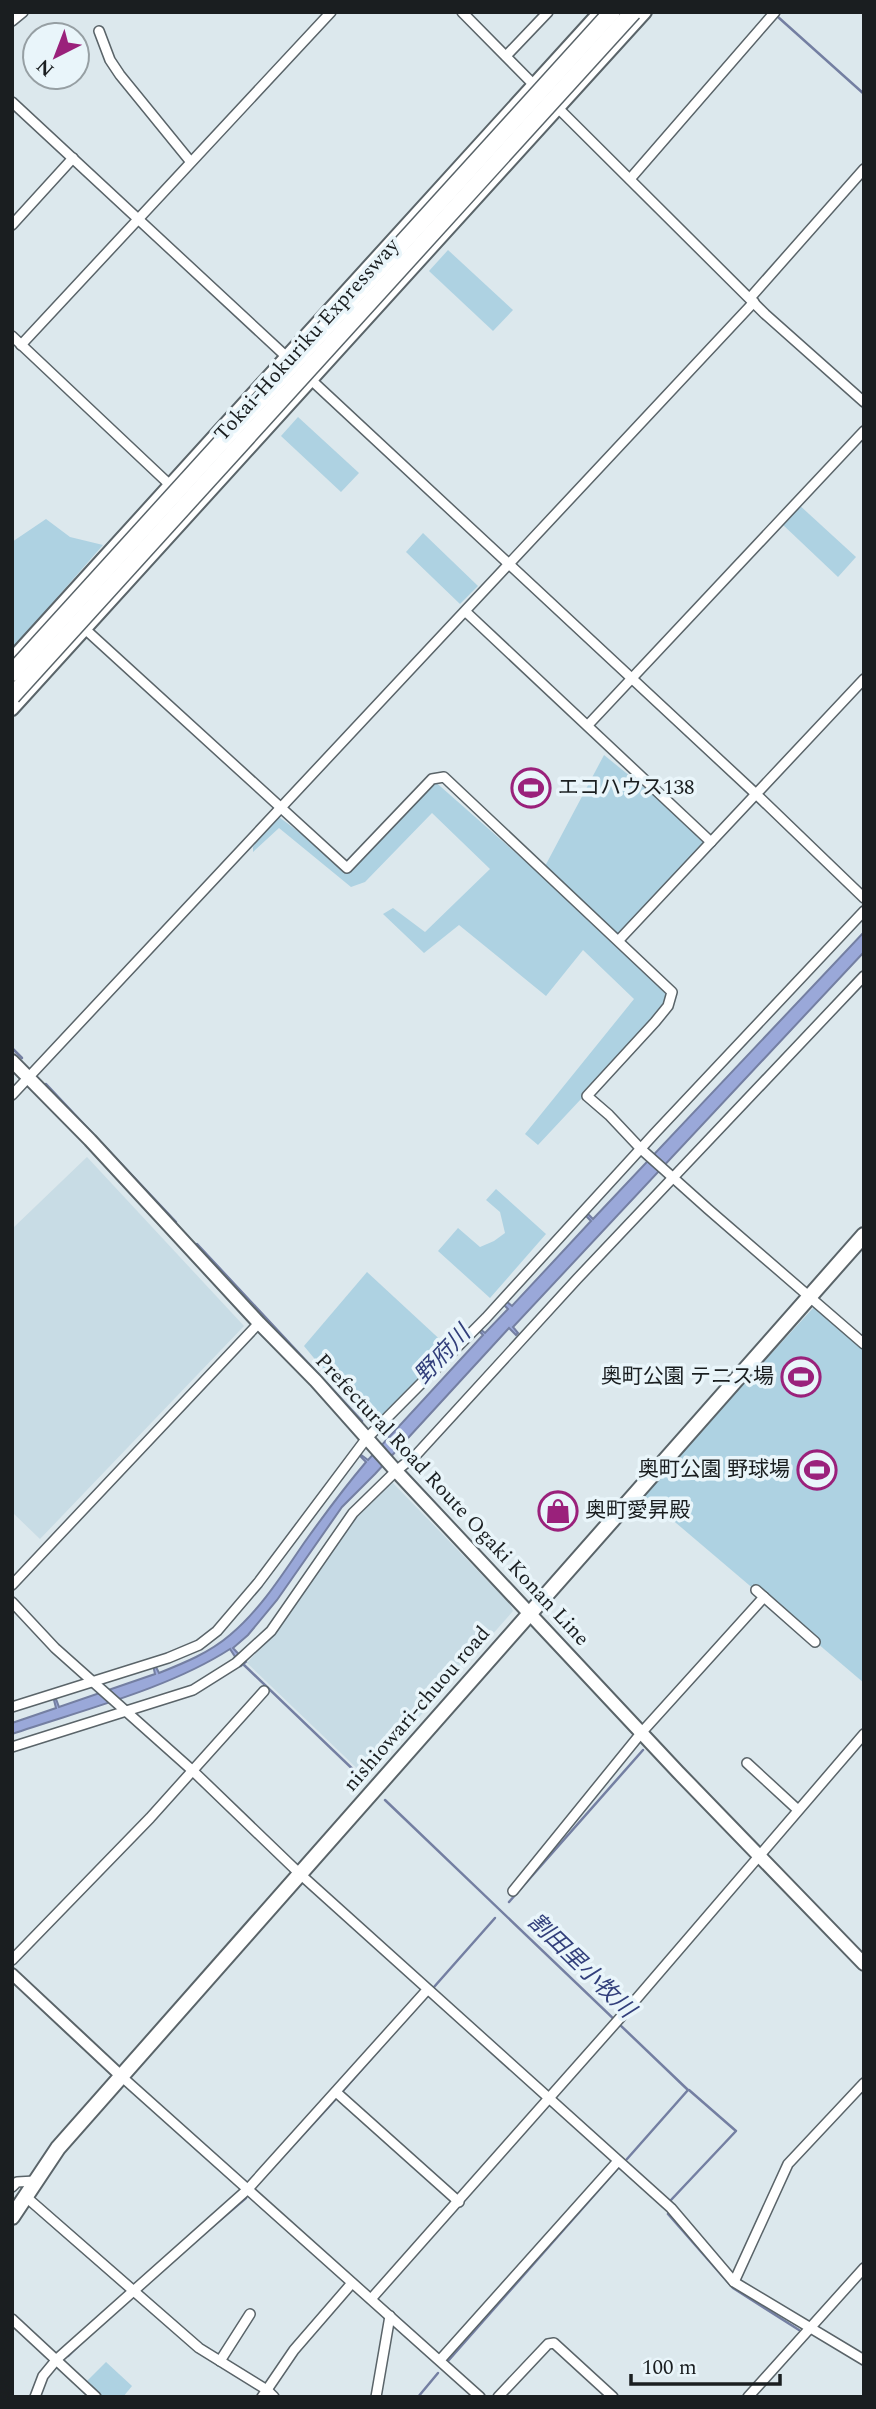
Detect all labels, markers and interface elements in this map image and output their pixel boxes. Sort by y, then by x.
north arrow [21,21,91,91]
text: N [30,52,61,83]
street label: Tokai-Hokuriku Expressway [207,230,408,449]
sports icon: エコハウス138 [510,767,552,809]
place label: エコハウス138 [558,772,695,804]
water label: 野府川 [407,1316,481,1392]
street label: Prefectural Road Route Ogaki Konan Line [307,1346,597,1654]
sports icon: 奥町公園 テニス場 [780,1356,822,1398]
place label: 奥町公園 テニス場 [601,1361,774,1393]
sports icon: 奥町公園 野球場 [796,1449,838,1491]
place label: 奥町公園 野球場 [638,1454,790,1486]
shop icon: 奥町愛昇殿 [537,1490,579,1532]
place label: 奥町愛昇殿 [585,1495,690,1527]
street label: nishiowari-chuou road [336,1619,498,1799]
water label: 割田里小牧川 [519,1905,645,2029]
scale bar [631,2342,780,2386]
text: 100 m [642,2352,697,2384]

